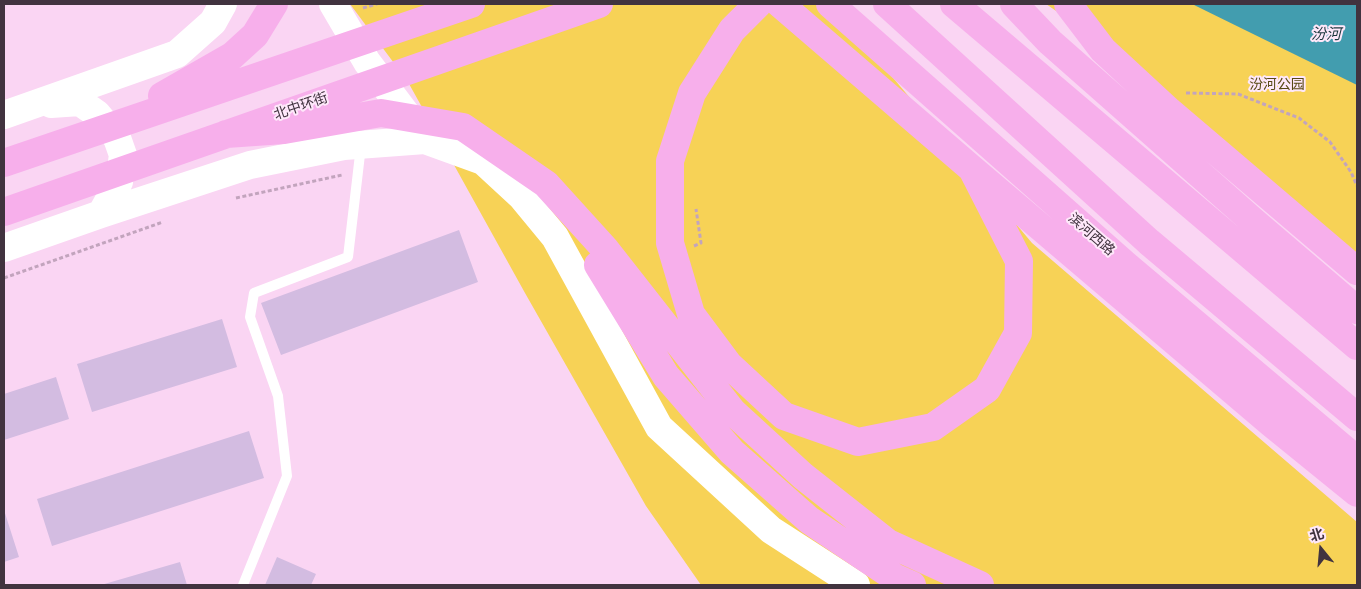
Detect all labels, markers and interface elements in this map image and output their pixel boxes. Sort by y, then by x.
water label: 汾河 [1311,26,1341,44]
park label: 汾河公园 [1249,77,1305,93]
street label: 北中环街 [272,90,330,124]
street label: 滨河西路 [1064,210,1118,260]
north arrow [1296,524,1346,574]
text: 北 [1308,525,1326,544]

